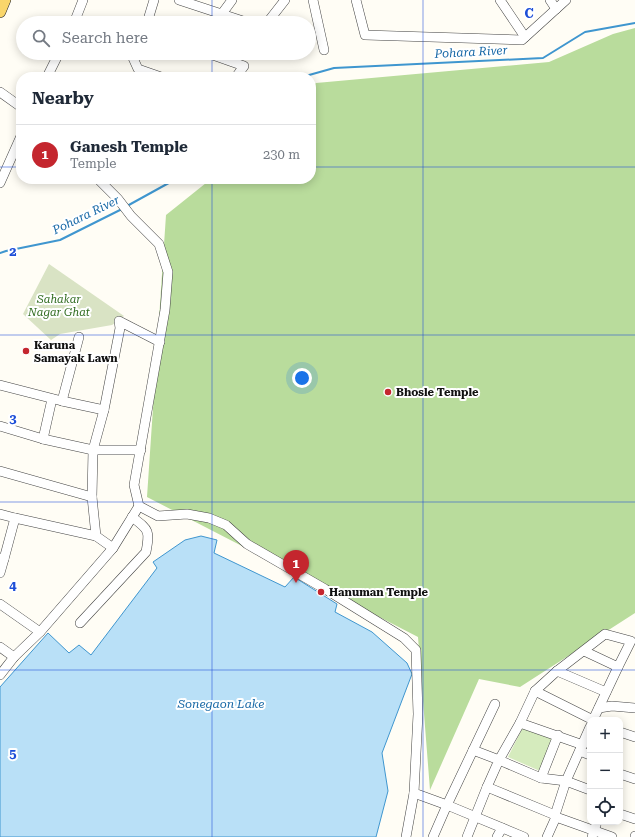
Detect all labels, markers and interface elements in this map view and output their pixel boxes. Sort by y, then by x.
text: C [524,6,534,21]
search box [16,16,316,60]
icon: search [30,27,52,49]
text: Search here [62,29,148,47]
water label: Pohara River [433,43,508,61]
text: Nearby [32,88,94,108]
text: Ganesh Temple [70,138,188,156]
text: 1 [41,147,49,162]
text: 230 m [263,147,300,162]
text: Temple [70,156,117,171]
water label: Pohara River [49,193,122,238]
text: 2 [9,244,17,259]
park label: Sahakar Nagar Ghat [27,293,91,319]
place label: Karuna Samayak Lawn [34,339,118,365]
marker: Karuna Samayak Lawn [21,346,31,356]
your location [292,368,312,388]
place label: Bhosle Temple [396,386,479,399]
marker: Bhosle Temple [383,387,393,397]
text: 3 [9,411,17,426]
pin: 1 [283,550,309,583]
text: 4 [9,578,17,593]
place label: Hanuman Temple [329,586,429,599]
marker: Hanuman Temple [316,587,326,597]
water label: Sonegaon Lake [177,697,264,711]
map controls [587,717,623,825]
button: + [587,717,623,753]
text: 5 [9,746,17,761]
button: − [587,753,623,789]
button: locate [587,789,623,825]

